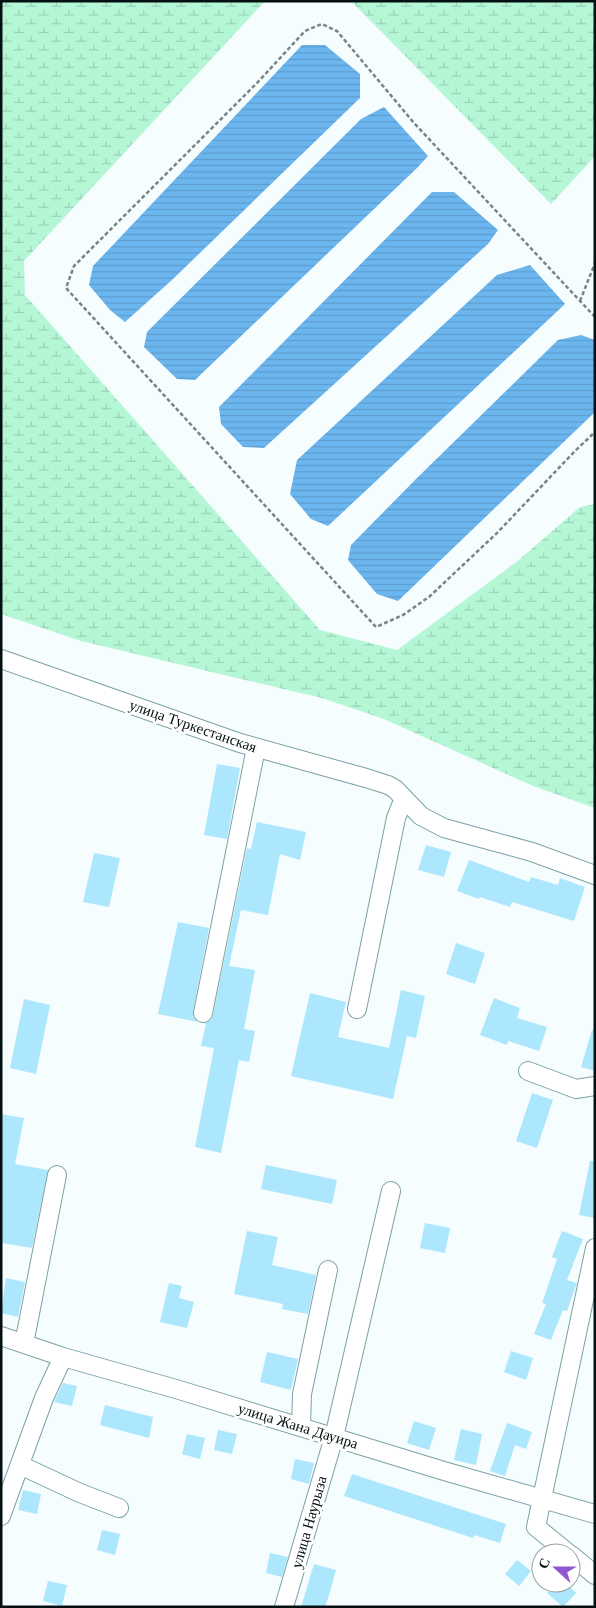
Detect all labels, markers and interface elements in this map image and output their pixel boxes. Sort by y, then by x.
street label: улица Туркестанская [127,697,259,755]
street label: улица Жана Дауира [236,1400,360,1452]
street label: улица Наурыза [288,1474,330,1570]
north arrow [531,1543,581,1593]
text: С [536,1556,553,1571]

